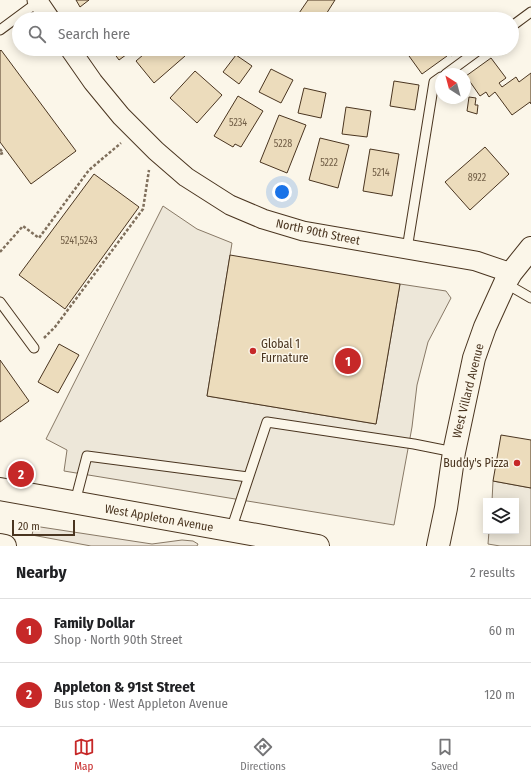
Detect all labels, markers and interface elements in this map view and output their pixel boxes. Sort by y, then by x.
search box [12,12,519,56]
icon: search [26,23,48,45]
text: Search here [58,25,130,43]
north arrow [435,68,471,104]
house number: 5234 [229,117,247,129]
house number: 5228 [274,138,292,150]
house number: 5222 [320,157,338,169]
house number: 5214 [372,167,390,179]
house number: 8922 [468,172,487,184]
your location [272,182,292,202]
street label: North 90th Street [275,216,361,248]
house number: 5241,5243 [61,235,98,247]
place label: Global 1 Furnature [261,337,309,365]
street label: West Villard Avenue [449,342,487,440]
marker: Global 1 Furnature [248,346,258,356]
pin: 1 [335,346,361,376]
place label: Buddy's Pizza [443,456,509,470]
marker: Buddy's Pizza [512,458,522,468]
pin: 2 [8,459,34,489]
map controls [483,498,519,534]
button: layers [483,498,519,534]
street label: West Appleton Avenue [104,502,214,534]
scale bar [12,518,75,537]
text: 20 m [18,520,40,533]
text: Nearby [16,562,67,583]
text: 2 results [470,565,515,580]
text: Family Dollar [54,614,135,632]
text: 1 [26,623,32,638]
text: 60 m [489,623,515,638]
text: Shop · North 90th Street [54,632,183,647]
text: Appleton & 91st Street [54,678,195,696]
text: 2 [26,687,32,702]
text: 120 m [484,687,515,702]
text: Bus stop · West Appleton Avenue [54,696,228,711]
tab: Map [73,736,95,773]
tab: Directions [240,736,286,773]
tab: Saved [431,736,458,773]

